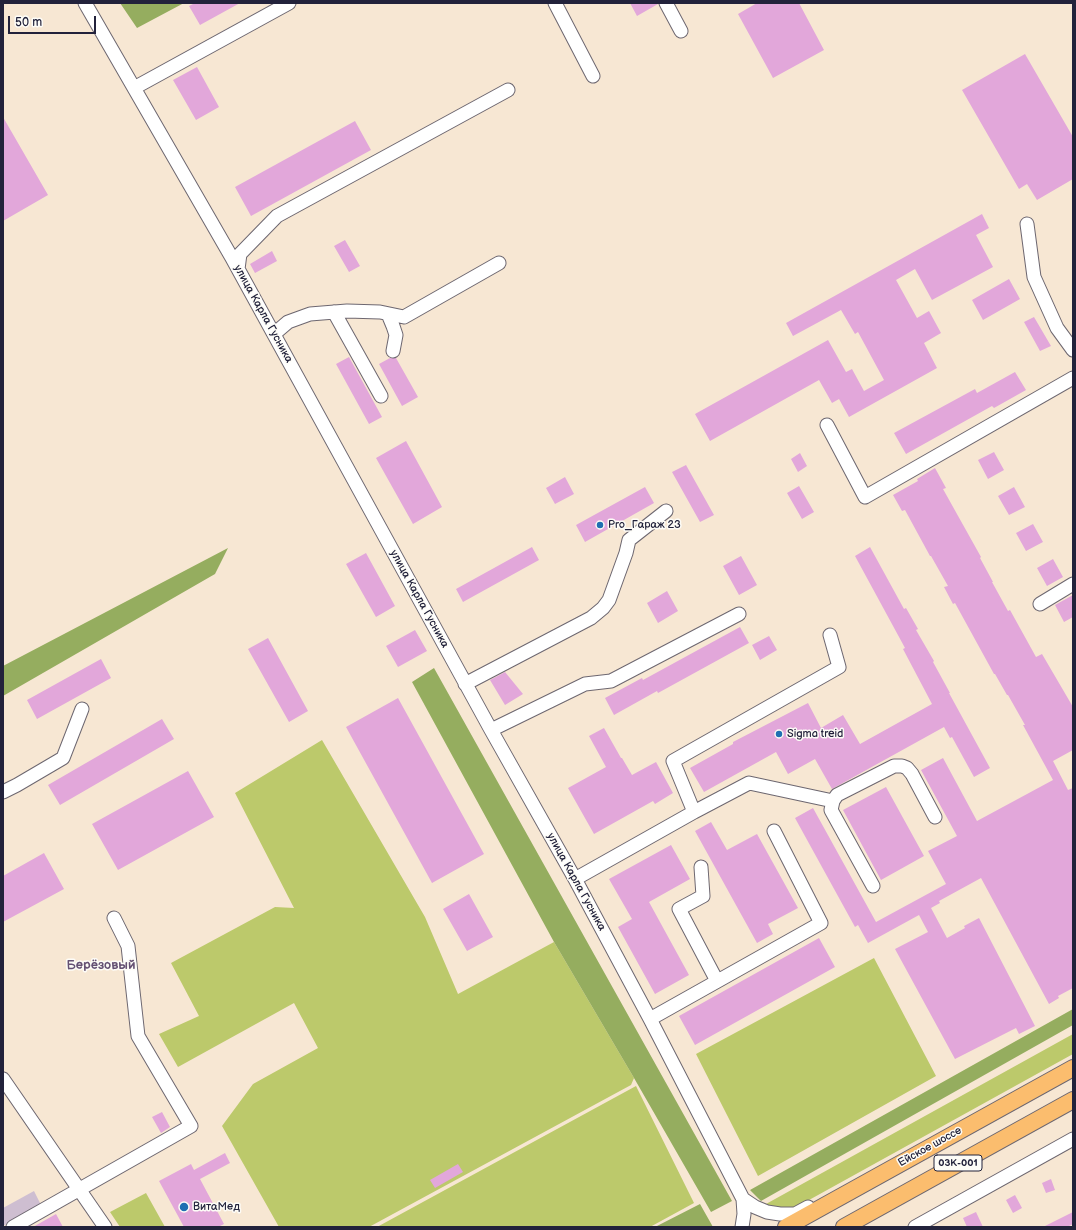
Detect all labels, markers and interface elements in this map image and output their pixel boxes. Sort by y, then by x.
scale bar [10,8,98,34]
text: 50 m [15,15,42,30]
street label: улица Карла Гусника [231,263,295,365]
place label: Pro_Гараж 23 [608,518,681,532]
marker: Pro_Гараж 23 [595,520,605,530]
street label: улица Карла Гусника [387,548,451,650]
place label: Sigma treid [787,727,843,741]
marker: Sigma treid [774,729,784,739]
street label: улица Карла Гусника [544,831,608,933]
district label: Берёзовый [67,958,135,974]
street label: Ейское шоссе [896,1124,964,1170]
road number: 03К-001 [934,1155,982,1171]
place label: ВитаMед [193,1200,240,1214]
marker: ВитаMед [178,1201,190,1213]

